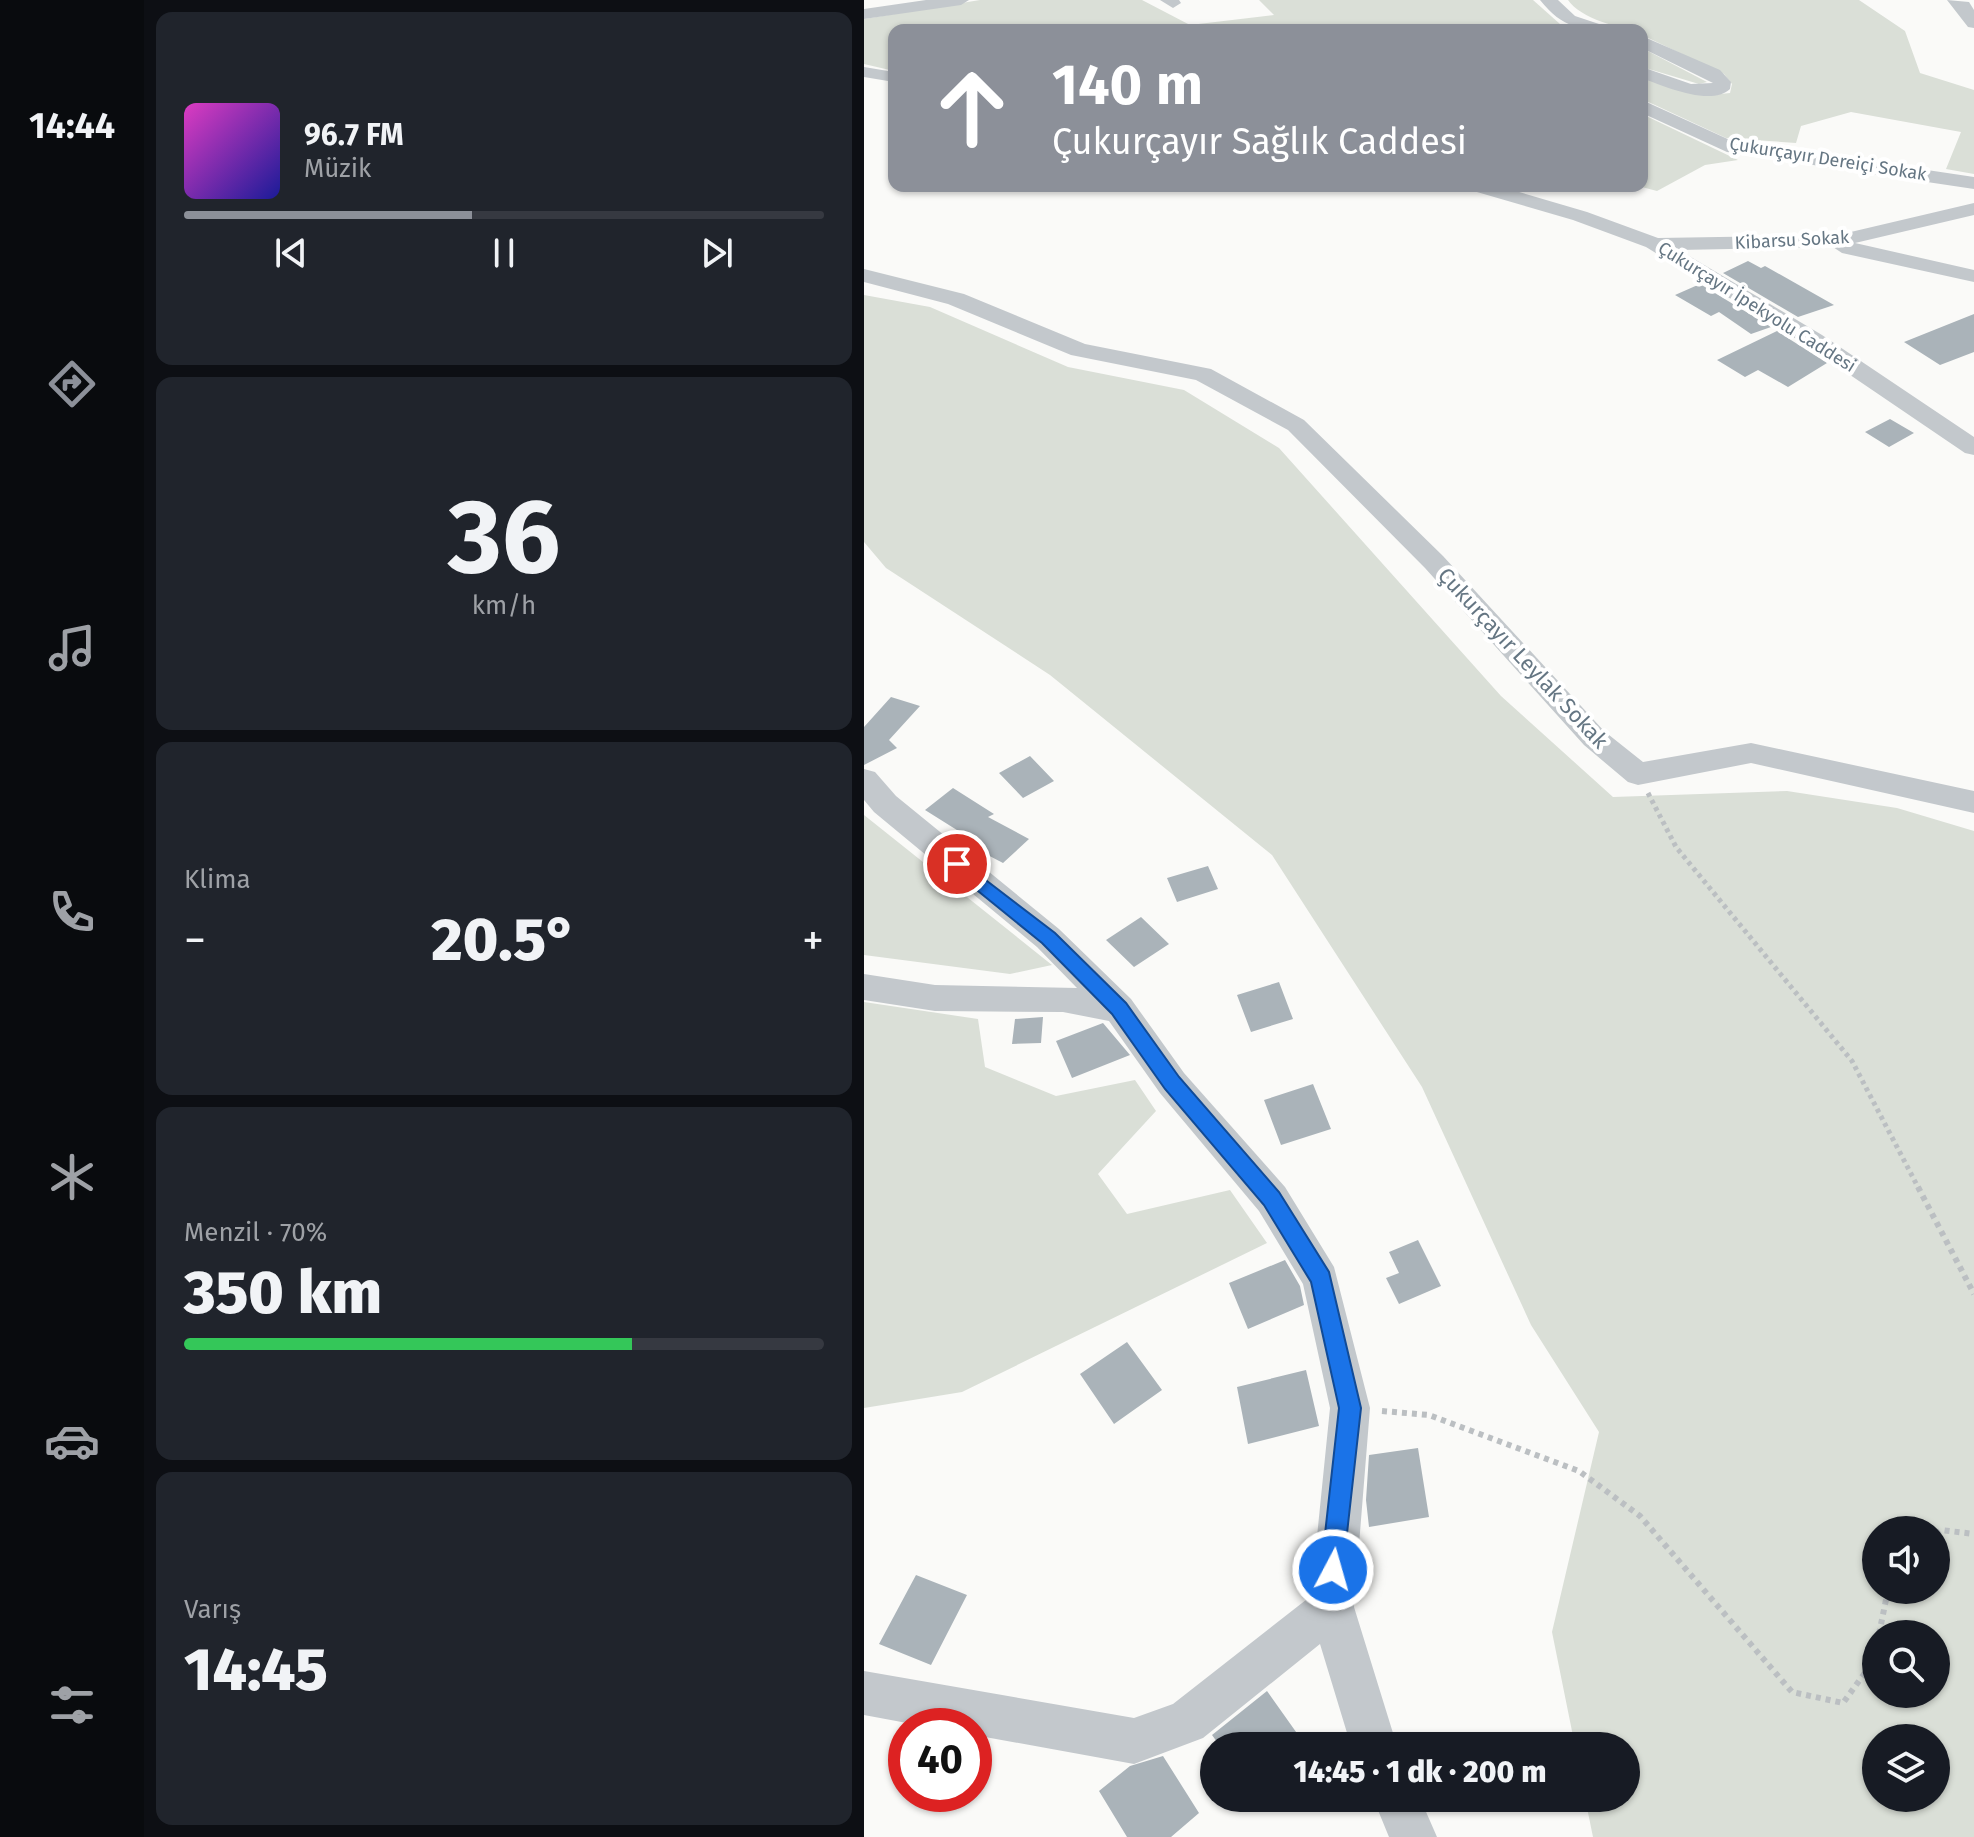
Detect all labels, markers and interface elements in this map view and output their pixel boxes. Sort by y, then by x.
text: 140 m [1052,52,1203,119]
icon: ahead [920,56,1024,160]
text: 14:44 [29,104,115,148]
text: 96.7 FM [304,117,403,153]
text: Çukurçayır Sağlık Caddesi [1052,120,1467,164]
street label: Çukurçayır Dereiçi Sokak [1728,133,1929,186]
text: Müzik [304,153,371,184]
street label: Kibarsu Sokak [1734,226,1851,254]
icon: previous [269,231,313,275]
icon: pause [482,231,526,275]
icon: next [695,231,739,275]
street label: Çukurçayır İpekyolu Caddesi [1654,237,1860,377]
icon: directions [44,356,100,412]
text: 36 [448,475,560,600]
street label: Çukurçayır Leylak Sokak [1431,562,1614,755]
text: km/h [472,590,536,621]
icon: music [44,620,100,676]
pin [923,830,991,898]
icon: arrive [935,842,979,886]
text: Klima [184,864,251,895]
icon: phone [44,884,100,940]
text: 20.5° [431,904,577,976]
text: − [184,914,206,967]
text: + [802,914,824,967]
icon: climate [44,1149,100,1205]
text: Menzil · 70% [184,1217,327,1248]
text: 350 km [184,1257,382,1329]
icon: car [44,1413,100,1469]
map controls [1862,1516,1950,1812]
button: sound [1862,1516,1950,1604]
position arrow [1291,1528,1375,1612]
text: Varış [184,1594,241,1625]
button: search [1862,1620,1950,1708]
text: 14:45 [184,1634,328,1706]
icon: filters [44,1677,100,1733]
speed limit sign: 40 [888,1708,992,1812]
button: layers [1862,1724,1950,1812]
text: 14:45 · 1 dk · 200 m [1294,1754,1546,1790]

